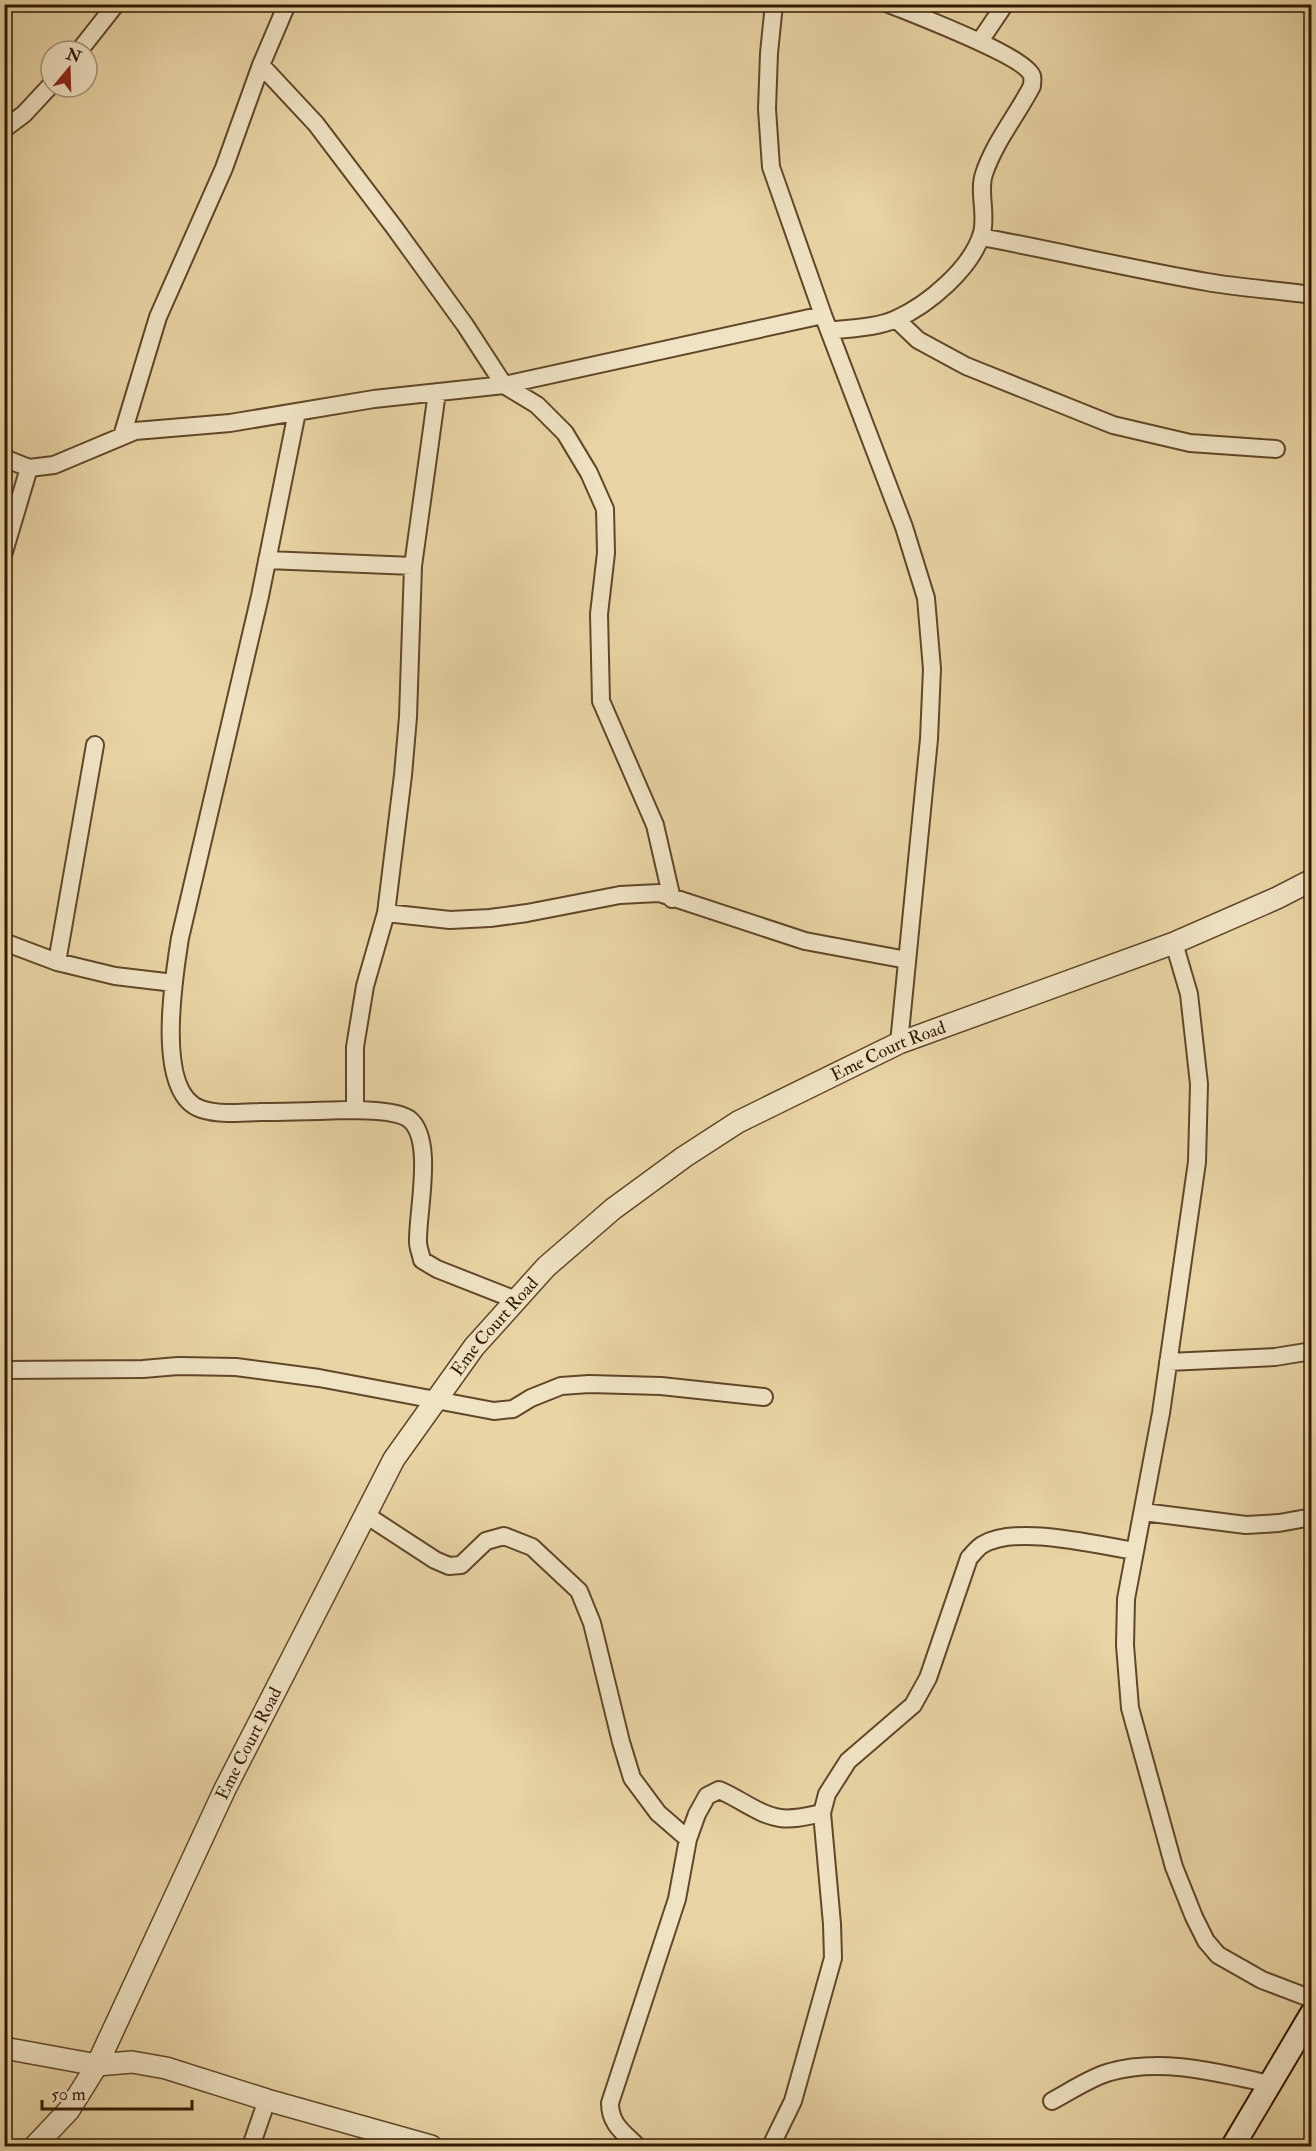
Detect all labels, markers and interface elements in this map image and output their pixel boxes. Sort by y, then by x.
north arrow [39,39,99,99]
text: N [63,44,84,68]
street label: Eme Court Road [827,1016,949,1086]
street label: Eme Court Road [446,1272,543,1380]
street label: Eme Court Road [210,1683,287,1803]
scale bar [42,2073,192,2111]
text: 50 m [51,2083,86,2106]

